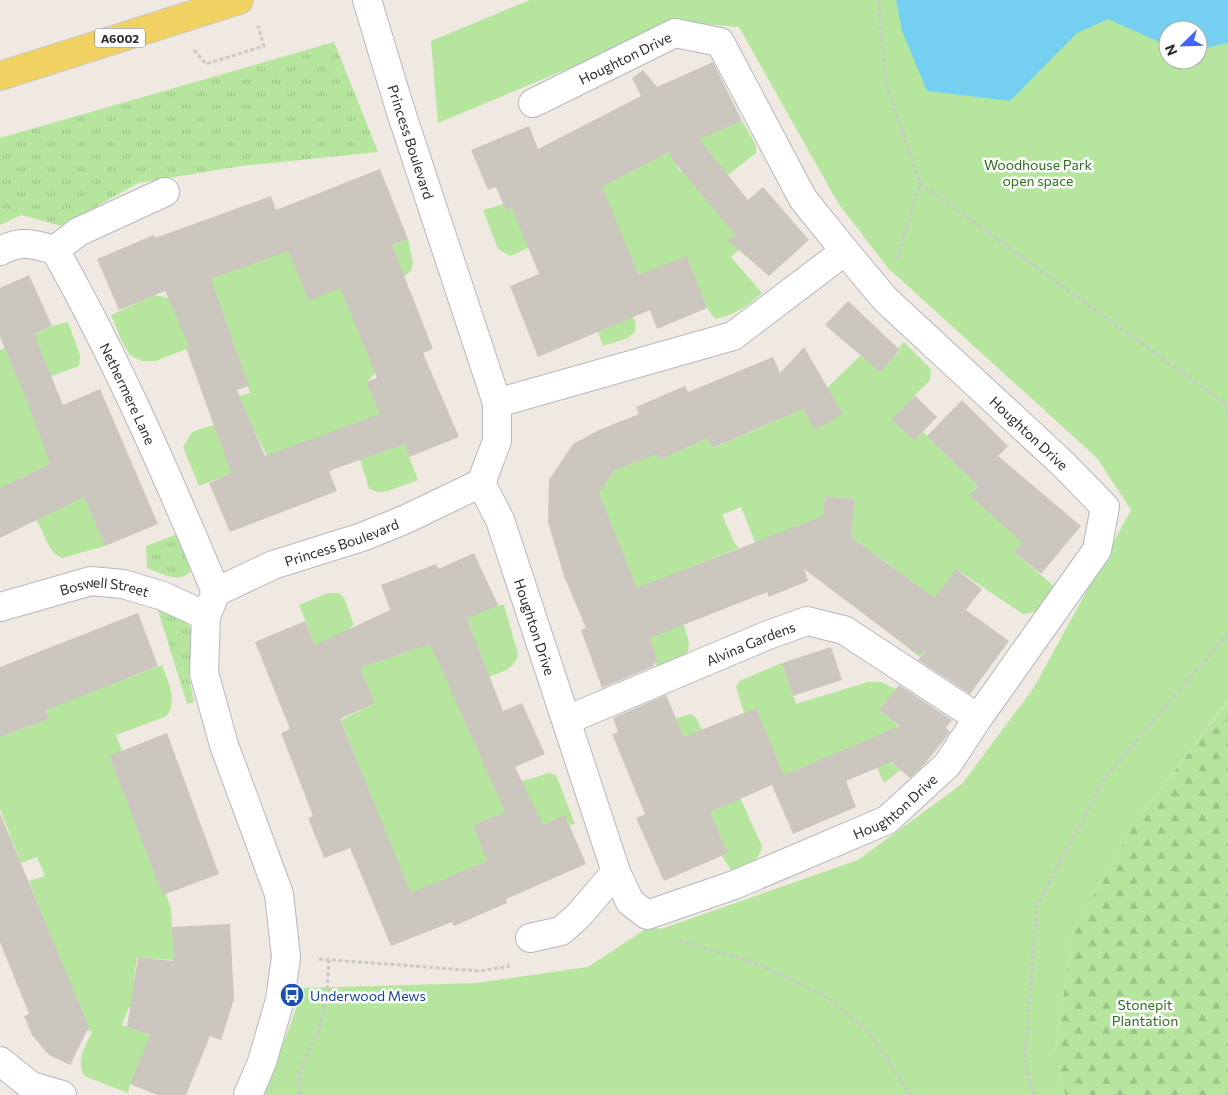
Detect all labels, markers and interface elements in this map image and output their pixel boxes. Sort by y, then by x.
north arrow [1158,20,1208,70]
road number: A6002 [95,28,145,48]
street label: Houghton Drive [576,28,674,88]
text: N [1161,42,1180,58]
street label: Princess Boulevard [384,83,438,201]
park label: Woodhouse Park open space [984,156,1092,189]
street label: Nethermere Lane [97,340,160,447]
street label: Houghton Drive [986,392,1072,474]
street label: Princess Boulevard [282,515,401,569]
street label: Boswell Street [58,572,151,600]
street label: Houghton Drive [511,576,559,677]
street label: Alvina Gardens [703,617,797,669]
street label: Houghton Drive [850,770,940,842]
bus stop icon: Underwood Mews [279,982,305,1008]
place label: Underwood Mews [310,987,426,1004]
park label: Stonepit Plantation [1112,996,1178,1029]

